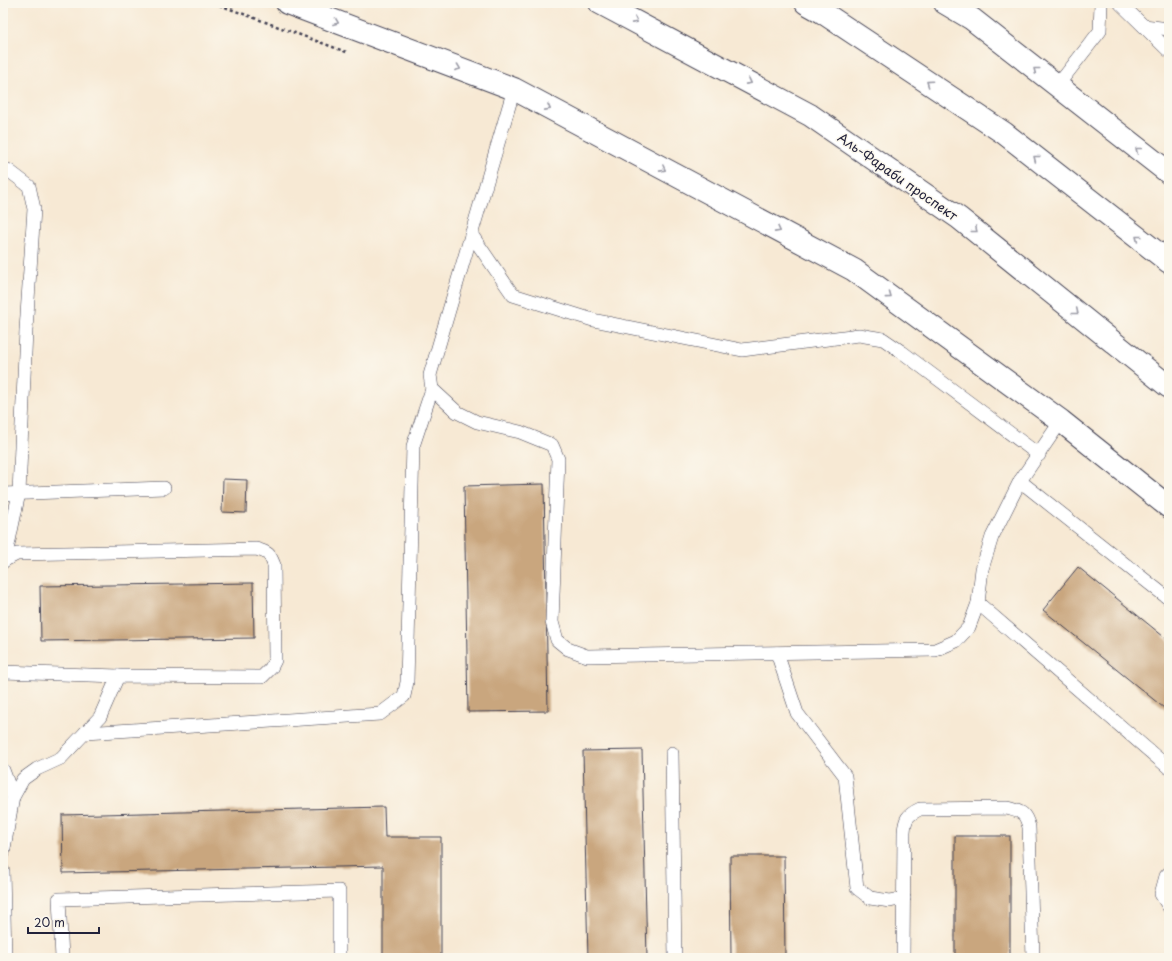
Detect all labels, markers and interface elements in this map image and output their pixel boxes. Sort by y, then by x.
one-way arrow [631,16,638,23]
one-way arrow [333,17,340,25]
one-way arrow [454,64,461,72]
one-way arrow [1033,67,1040,74]
one-way arrow [745,78,753,85]
one-way arrow [927,81,934,88]
one-way arrow [544,103,551,110]
street label: Аль-Фараби проспект [834,127,962,225]
one-way arrow [1136,147,1143,154]
one-way arrow [1033,155,1040,162]
one-way arrow [659,164,666,171]
one-way arrow [774,225,781,232]
one-way arrow [970,226,977,233]
one-way arrow [1136,236,1143,243]
one-way arrow [885,291,892,298]
one-way arrow [1071,307,1078,314]
scale bar [28,909,99,935]
text: 20 m [34,913,65,931]

